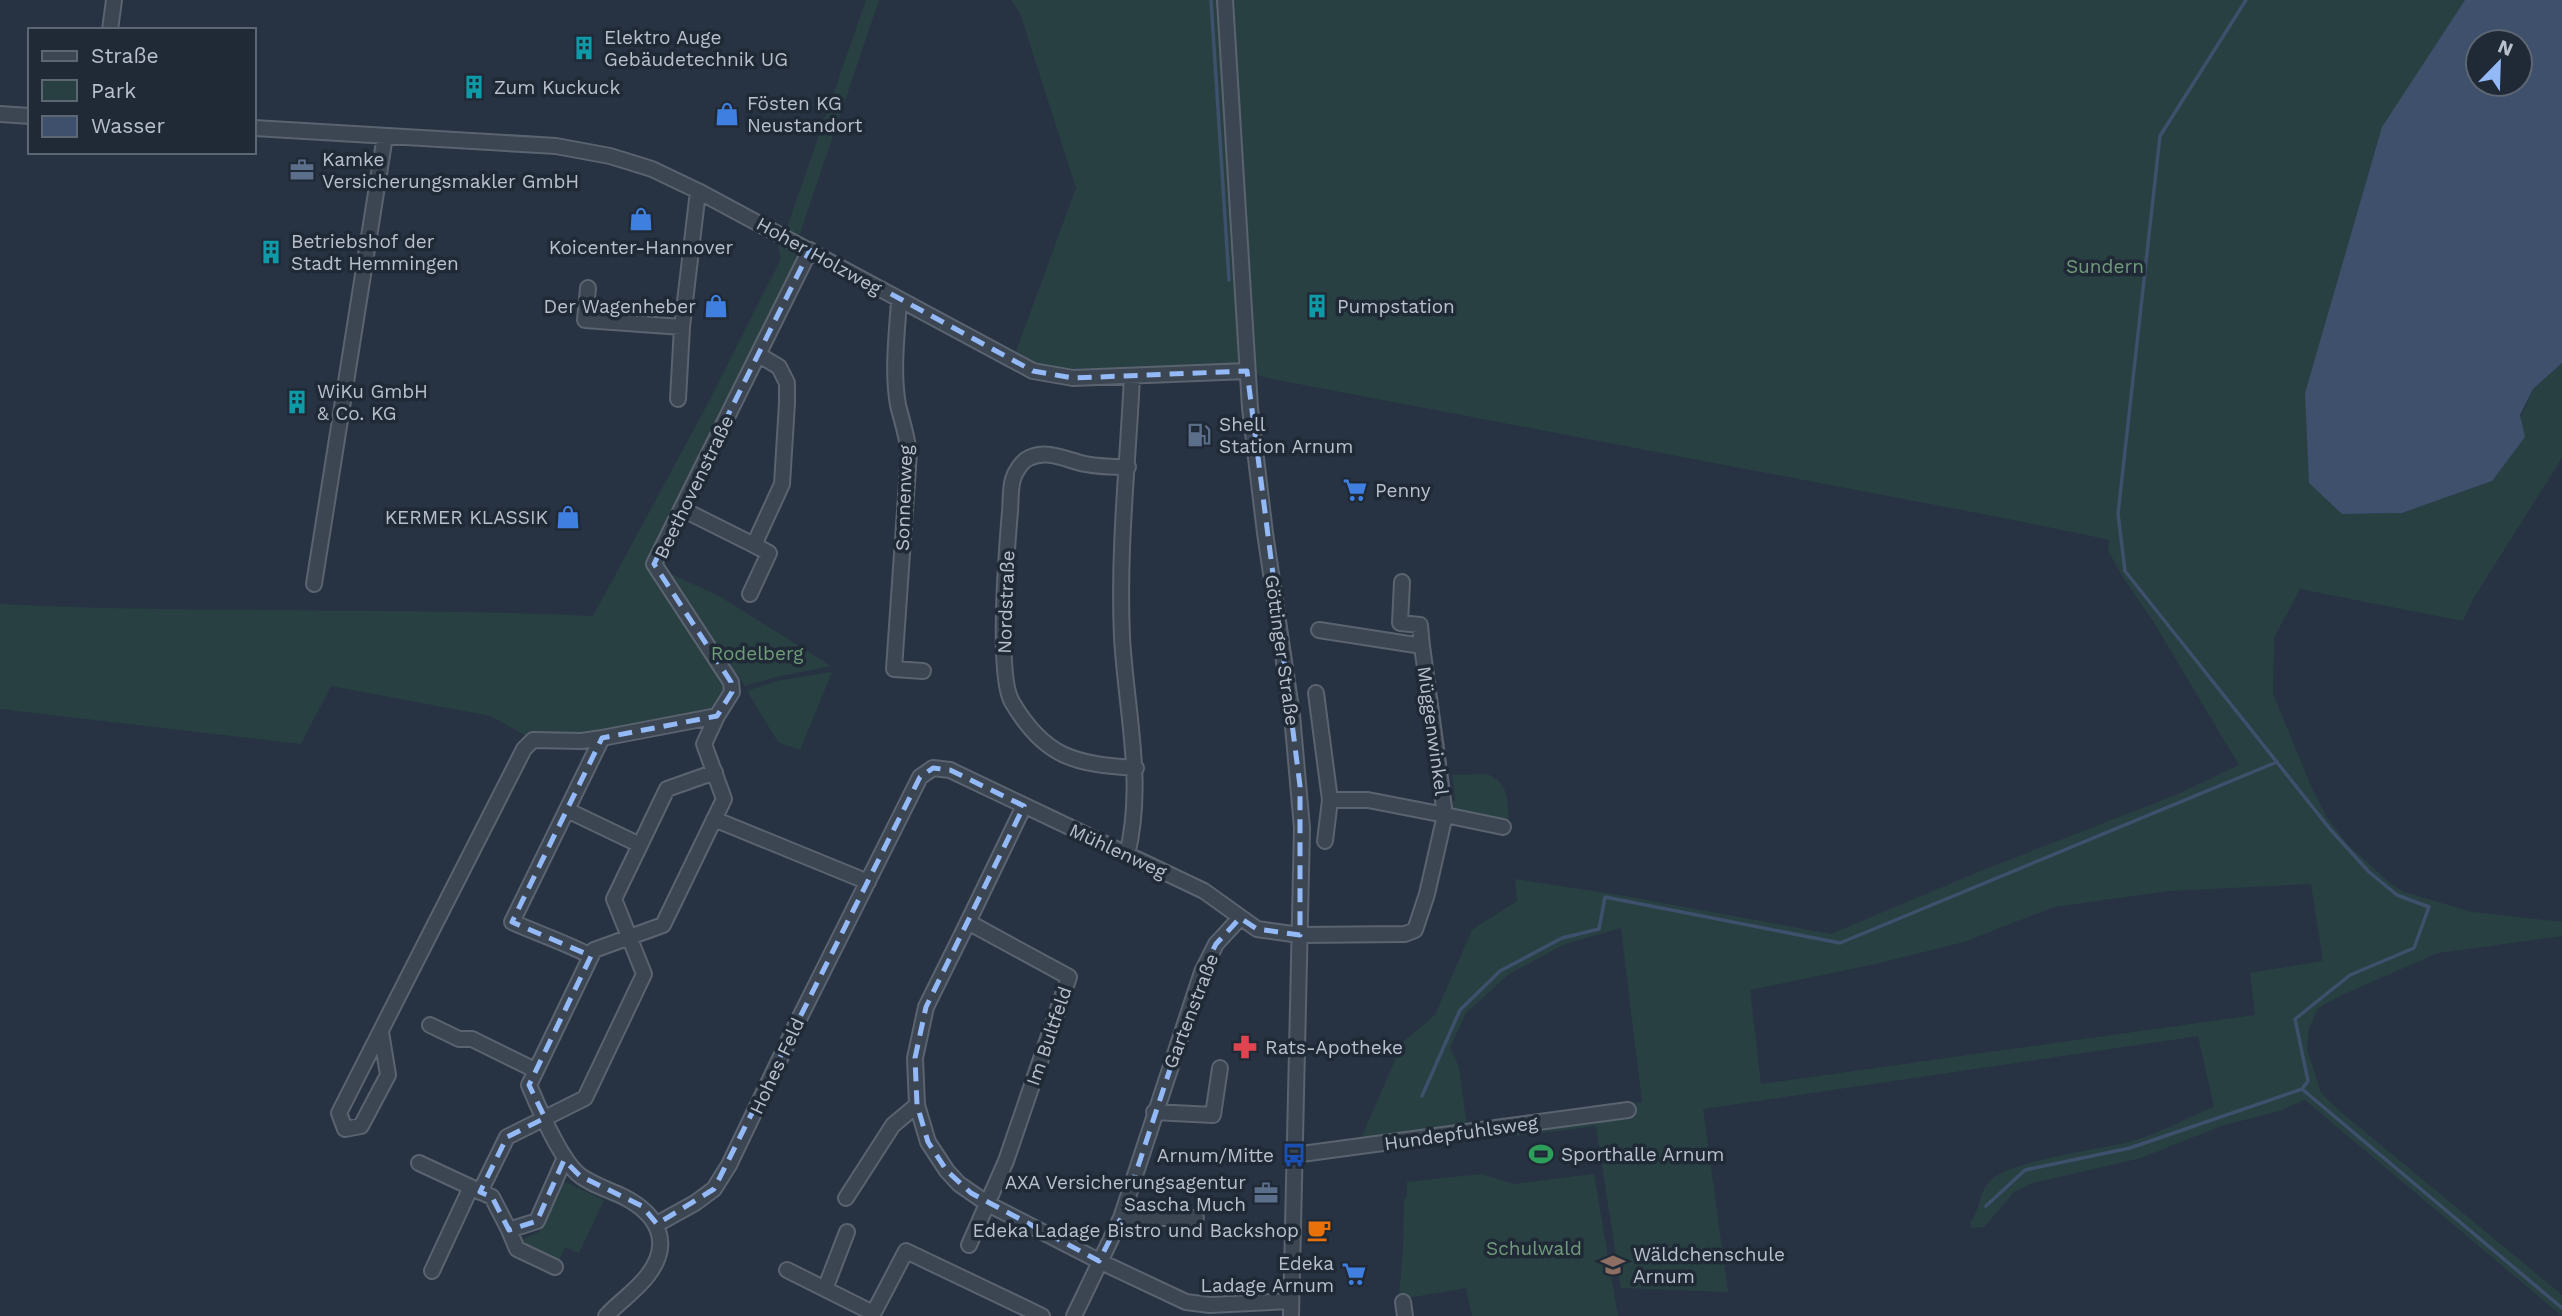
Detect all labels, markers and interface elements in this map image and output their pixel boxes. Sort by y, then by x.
place label: Elektro Auge Gebäudetechnik UG [604,26,788,71]
legend [28,28,256,154]
north arrow [2464,28,2534,98]
building icon: Elektro Auge Gebäudetechnik UG [570,34,598,62]
text: N [2494,34,2516,61]
text: Straße [91,43,159,68]
building icon: Zum Kuckuck [460,73,488,101]
place label: Zum Kuckuck [494,76,620,99]
text: Park [91,78,136,103]
place label: Fösten KG Neustandort [747,92,862,137]
shop icon: Fösten KG Neustandort [713,100,741,128]
text: Wasser [91,113,165,138]
place label: Kamke Versicherungsmakler GmbH [322,148,579,193]
office icon: Kamke Versicherungsmakler GmbH [288,156,316,184]
shop icon: Koicenter-Hannover [627,205,655,233]
street label: Hoher Holzweg [752,212,886,300]
place label: Betriebshof der Stadt Hemmingen [291,230,459,275]
place label: Koicenter-Hannover [549,236,733,259]
building icon: Betriebshof der Stadt Hemmingen [257,238,285,266]
park label: Sundern [2066,255,2144,278]
shop icon: Der Wagenheber [702,292,730,320]
building icon: Pumpstation [1303,292,1331,320]
place label: Der Wagenheber [544,295,696,318]
place label: Pumpstation [1337,295,1455,318]
place label: WiKu GmbH & Co. KG [317,380,428,425]
building icon: WiKu GmbH & Co. KG [283,388,311,416]
street label: Beethovenstraße [649,412,739,562]
place label: Shell Station Arnum [1219,413,1353,458]
fuel station icon: Shell Station Arnum [1185,421,1213,449]
street label: Sonnenweg [891,444,917,552]
supermarket icon: Penny [1341,476,1369,504]
place label: Penny [1375,479,1431,502]
shop icon: KERMER KLASSIK [554,503,582,531]
place label: KERMER KLASSIK [385,506,548,529]
street label: Nordstraße [993,550,1019,654]
street label: Göttinger Straße [1260,573,1304,727]
park label: Rodelberg [711,642,804,665]
street label: Müggenwinkel [1413,665,1453,797]
street label: Mühlenweg [1066,818,1171,884]
street label: Gartenstraße [1159,950,1223,1072]
street label: Im Bultfeld [1021,983,1077,1089]
street label: Hohes Feld [745,1014,809,1118]
pharmacy icon: Rats-Apotheke [1231,1033,1259,1061]
place label: Rats-Apotheke [1265,1036,1403,1059]
street label: Hundepfuhlsweg [1383,1111,1540,1155]
sports icon: Sporthalle Arnum [1527,1140,1555,1168]
bus stop icon: Arnum/Mitte [1280,1141,1308,1169]
place label: Sporthalle Arnum [1561,1143,1724,1166]
place label: Arnum/Mitte [1157,1144,1274,1167]
place label: AXA Versicherungsagentur Sascha Much [1005,1171,1246,1216]
office icon: AXA Versicherungsagentur Sascha Much [1252,1179,1280,1207]
cafe icon: Edeka Ladage Bistro und Backshop [1305,1216,1333,1244]
place label: Edeka Ladage Bistro und Backshop [973,1219,1299,1242]
park label: Schulwald [1486,1237,1582,1260]
place label: Wäldchenschule Arnum [1633,1243,1785,1288]
school or university icon: Wäldchenschule Arnum [1599,1251,1627,1279]
place label: Edeka Ladage Arnum [1201,1252,1334,1297]
supermarket icon: Edeka Ladage Arnum [1340,1260,1368,1288]

